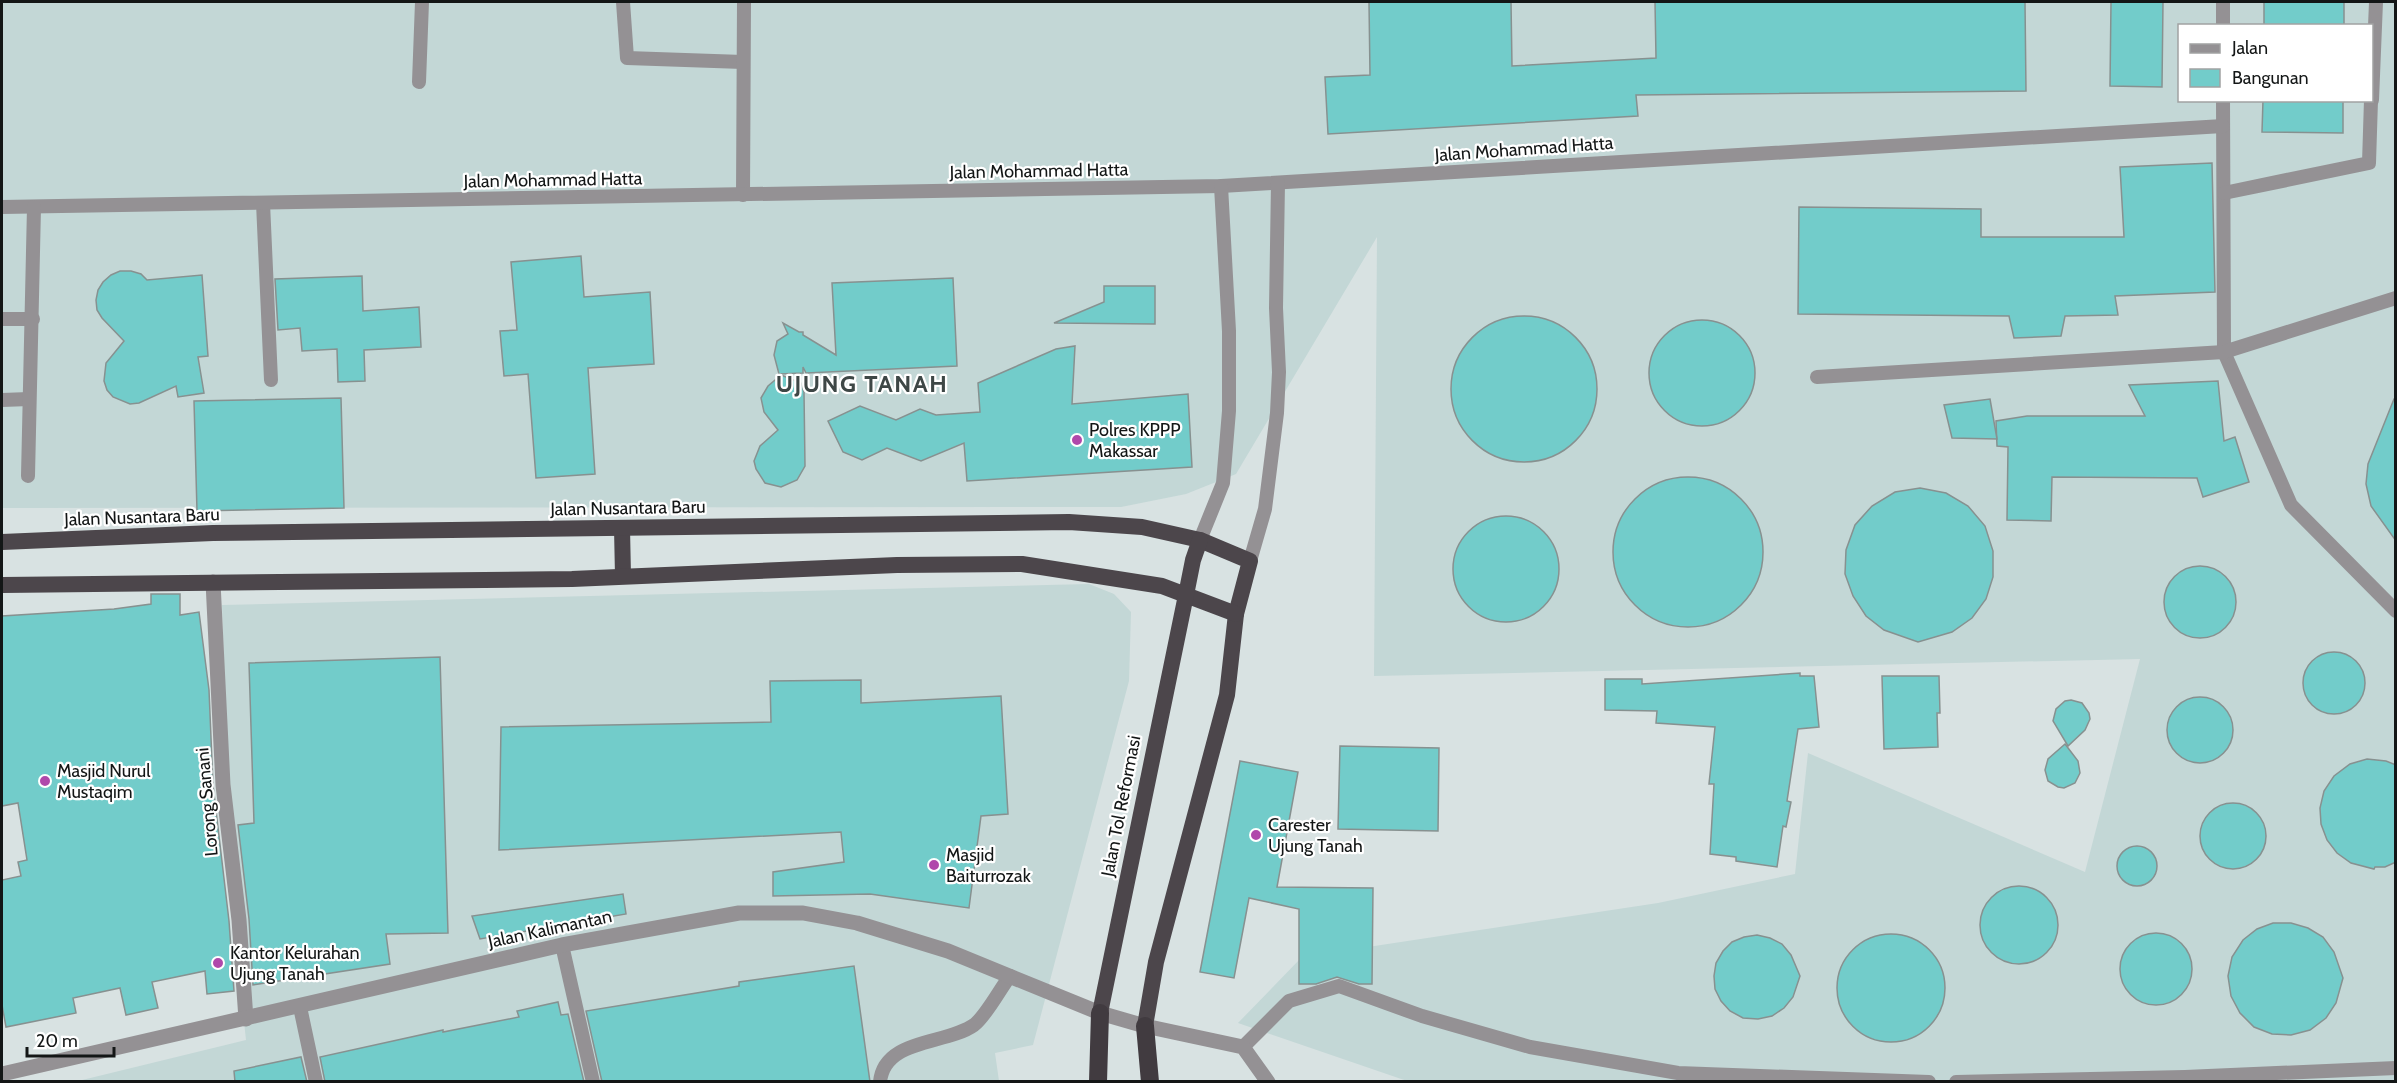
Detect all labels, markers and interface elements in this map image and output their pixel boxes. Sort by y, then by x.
legend [2178,24,2373,102]
text: Jalan [2231,37,2268,59]
text: Bangunan [2232,67,2309,89]
street label: Jalan Mohammad Hatta [1433,132,1614,166]
street label: Jalan Mohammad Hatta [948,158,1129,184]
street label: Jalan Mohammad Hatta [462,167,643,193]
district label: UJUNG TANAH [776,369,948,398]
place label: Polres KPPP Makassar [1089,419,1180,462]
marker: Polres KPPP Makassar [1070,433,1084,447]
street label: Jalan Nusantara Baru [549,496,706,520]
street label: Jalan Nusantara Baru [63,503,220,531]
street label: Jalan Tol Reformasi [1096,734,1145,879]
street label: Lorong Sanani [191,747,223,857]
place label: Masjid Nurul Mustaqim [57,760,151,803]
marker: Masjid Nurul Mustaqim [38,774,52,788]
place label: Carester Ujung Tanah [1268,814,1363,857]
marker: Carester Ujung Tanah [1249,828,1263,842]
place label: Masjid Baiturrozak [946,844,1032,887]
marker: Masjid Baiturrozak [927,858,941,872]
street label: Jalan Kalimantan [485,905,614,953]
place label: Kantor Kelurahan Ujung Tanah [230,942,360,985]
marker: Kantor Kelurahan Ujung Tanah [211,956,225,970]
scale bar [27,1020,114,1058]
text: 20 m [36,1030,78,1052]

